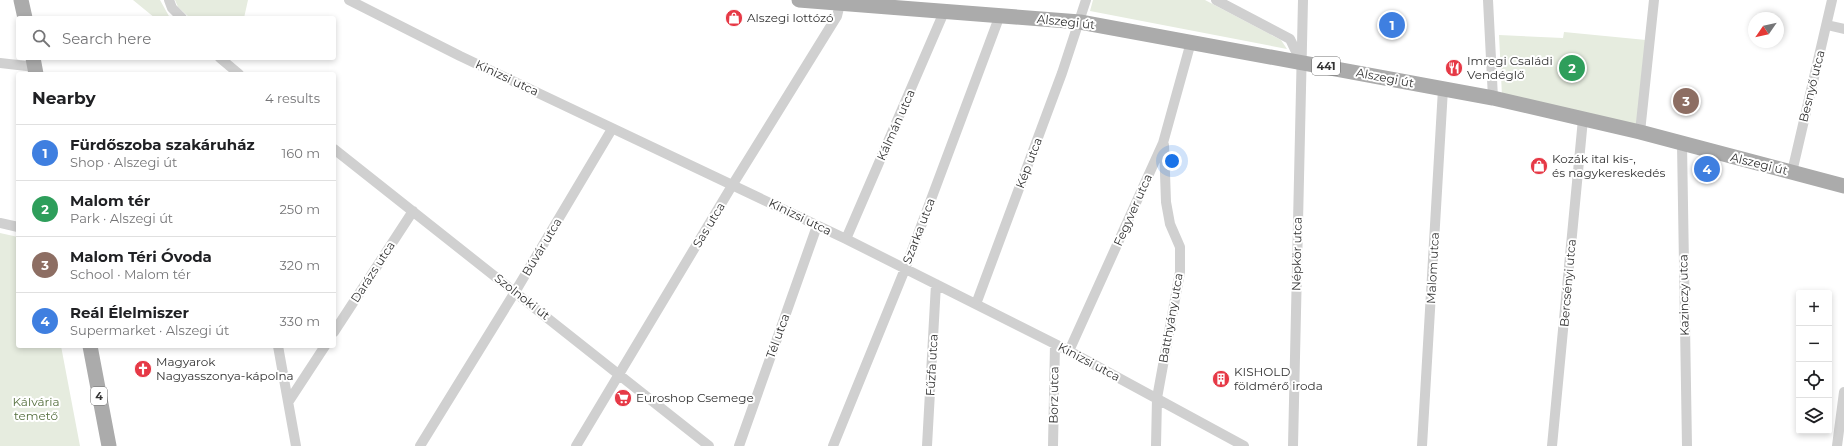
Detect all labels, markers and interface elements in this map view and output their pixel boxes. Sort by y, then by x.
shop icon: Alszegi lottózó [724,8,744,28]
place label: Alszegi lottózó [747,10,834,25]
pin: 1 [1379,10,1405,40]
street label: Alszegi út [1036,11,1096,32]
north arrow [1748,12,1784,48]
search box [16,16,336,60]
icon: search [30,27,52,49]
text: Search here [62,29,151,48]
street label: Besnyő utca [1795,48,1828,123]
place label: Imregi Családi Vendéglő [1467,53,1553,82]
pin: 2 [1559,53,1585,83]
street label: Kinizsi utca [473,56,541,99]
road number: 441 [1312,57,1340,75]
restaurant icon: Imregi Családi Vendéglő [1444,58,1464,78]
street label: Alszegi út [1355,65,1415,90]
pin: 3 [1673,86,1699,116]
street label: Kálmán utca [873,87,918,163]
text: Nearby [32,88,96,108]
text: 4 results [265,90,320,106]
text: Fürdőszoba szakáruház [70,135,255,154]
street label: Kép utca [1012,135,1045,190]
text: 1 [42,145,48,161]
text: 160 m [282,145,320,161]
street label: Alszegi út [1729,149,1789,178]
your location [1162,151,1182,171]
place label: Kozák ital kis-, és nagykereskedés [1552,151,1666,180]
text: Shop · Alszegi út [70,154,177,170]
pin: 4 [1694,154,1720,184]
shop icon: Kozák ital kis-, és nagykereskedés [1529,156,1549,176]
street label: Fegyver utca [1110,171,1155,248]
text: Malom tér [70,191,150,210]
street label: Kinizsi utca [766,195,834,238]
street label: Szarka utca [899,196,938,266]
street label: Sas utca [689,199,728,250]
text: 2 [41,201,49,217]
text: 250 m [279,201,320,217]
text: Park · Alszegi út [70,210,173,226]
street label: Búvár utca [518,215,565,278]
street label: Népkör utca [1288,217,1305,291]
street label: Malom utca [1423,232,1442,304]
street label: Darázs utca [347,238,398,305]
street label: Bercsényi utca [1556,238,1579,328]
text: Malom Téri Óvoda [70,247,212,266]
street label: Kazinczy utca [1675,254,1692,336]
text: 3 [41,257,49,273]
text: 320 m [280,257,320,273]
text: School · Malom tér [70,266,191,282]
street label: Szolnoki út [492,270,553,323]
street label: Batthyány utca [1155,272,1186,364]
map controls [1796,290,1832,434]
button: + [1796,290,1832,326]
text: Reál Élelmiszer [70,303,189,322]
street label: Tél utca [763,311,793,360]
text: 4 [41,313,49,329]
text: 330 m [280,313,320,329]
text: Supermarket · Alszegi út [70,322,229,338]
button: − [1796,326,1832,362]
street label: Fűzfa utca [922,333,941,396]
street label: Kinizsi utca [1056,339,1123,384]
place label: Magyarok Nagyasszonya-kápolna [156,354,294,383]
church icon: Magyarok Nagyasszonya-kápolna [133,359,153,379]
button: locate [1796,362,1832,398]
place label: KISHOLD földmérő iroda [1234,364,1323,393]
street label: Borz utca [1046,366,1061,424]
building icon: KISHOLD földmérő iroda [1211,369,1231,389]
road number: 4 [91,387,107,405]
supermarket icon: Euroshop Csemege [613,388,633,408]
place label: Euroshop Csemege [636,390,754,405]
park label: Kálvária temető [12,394,60,423]
button: layers [1796,398,1832,434]

